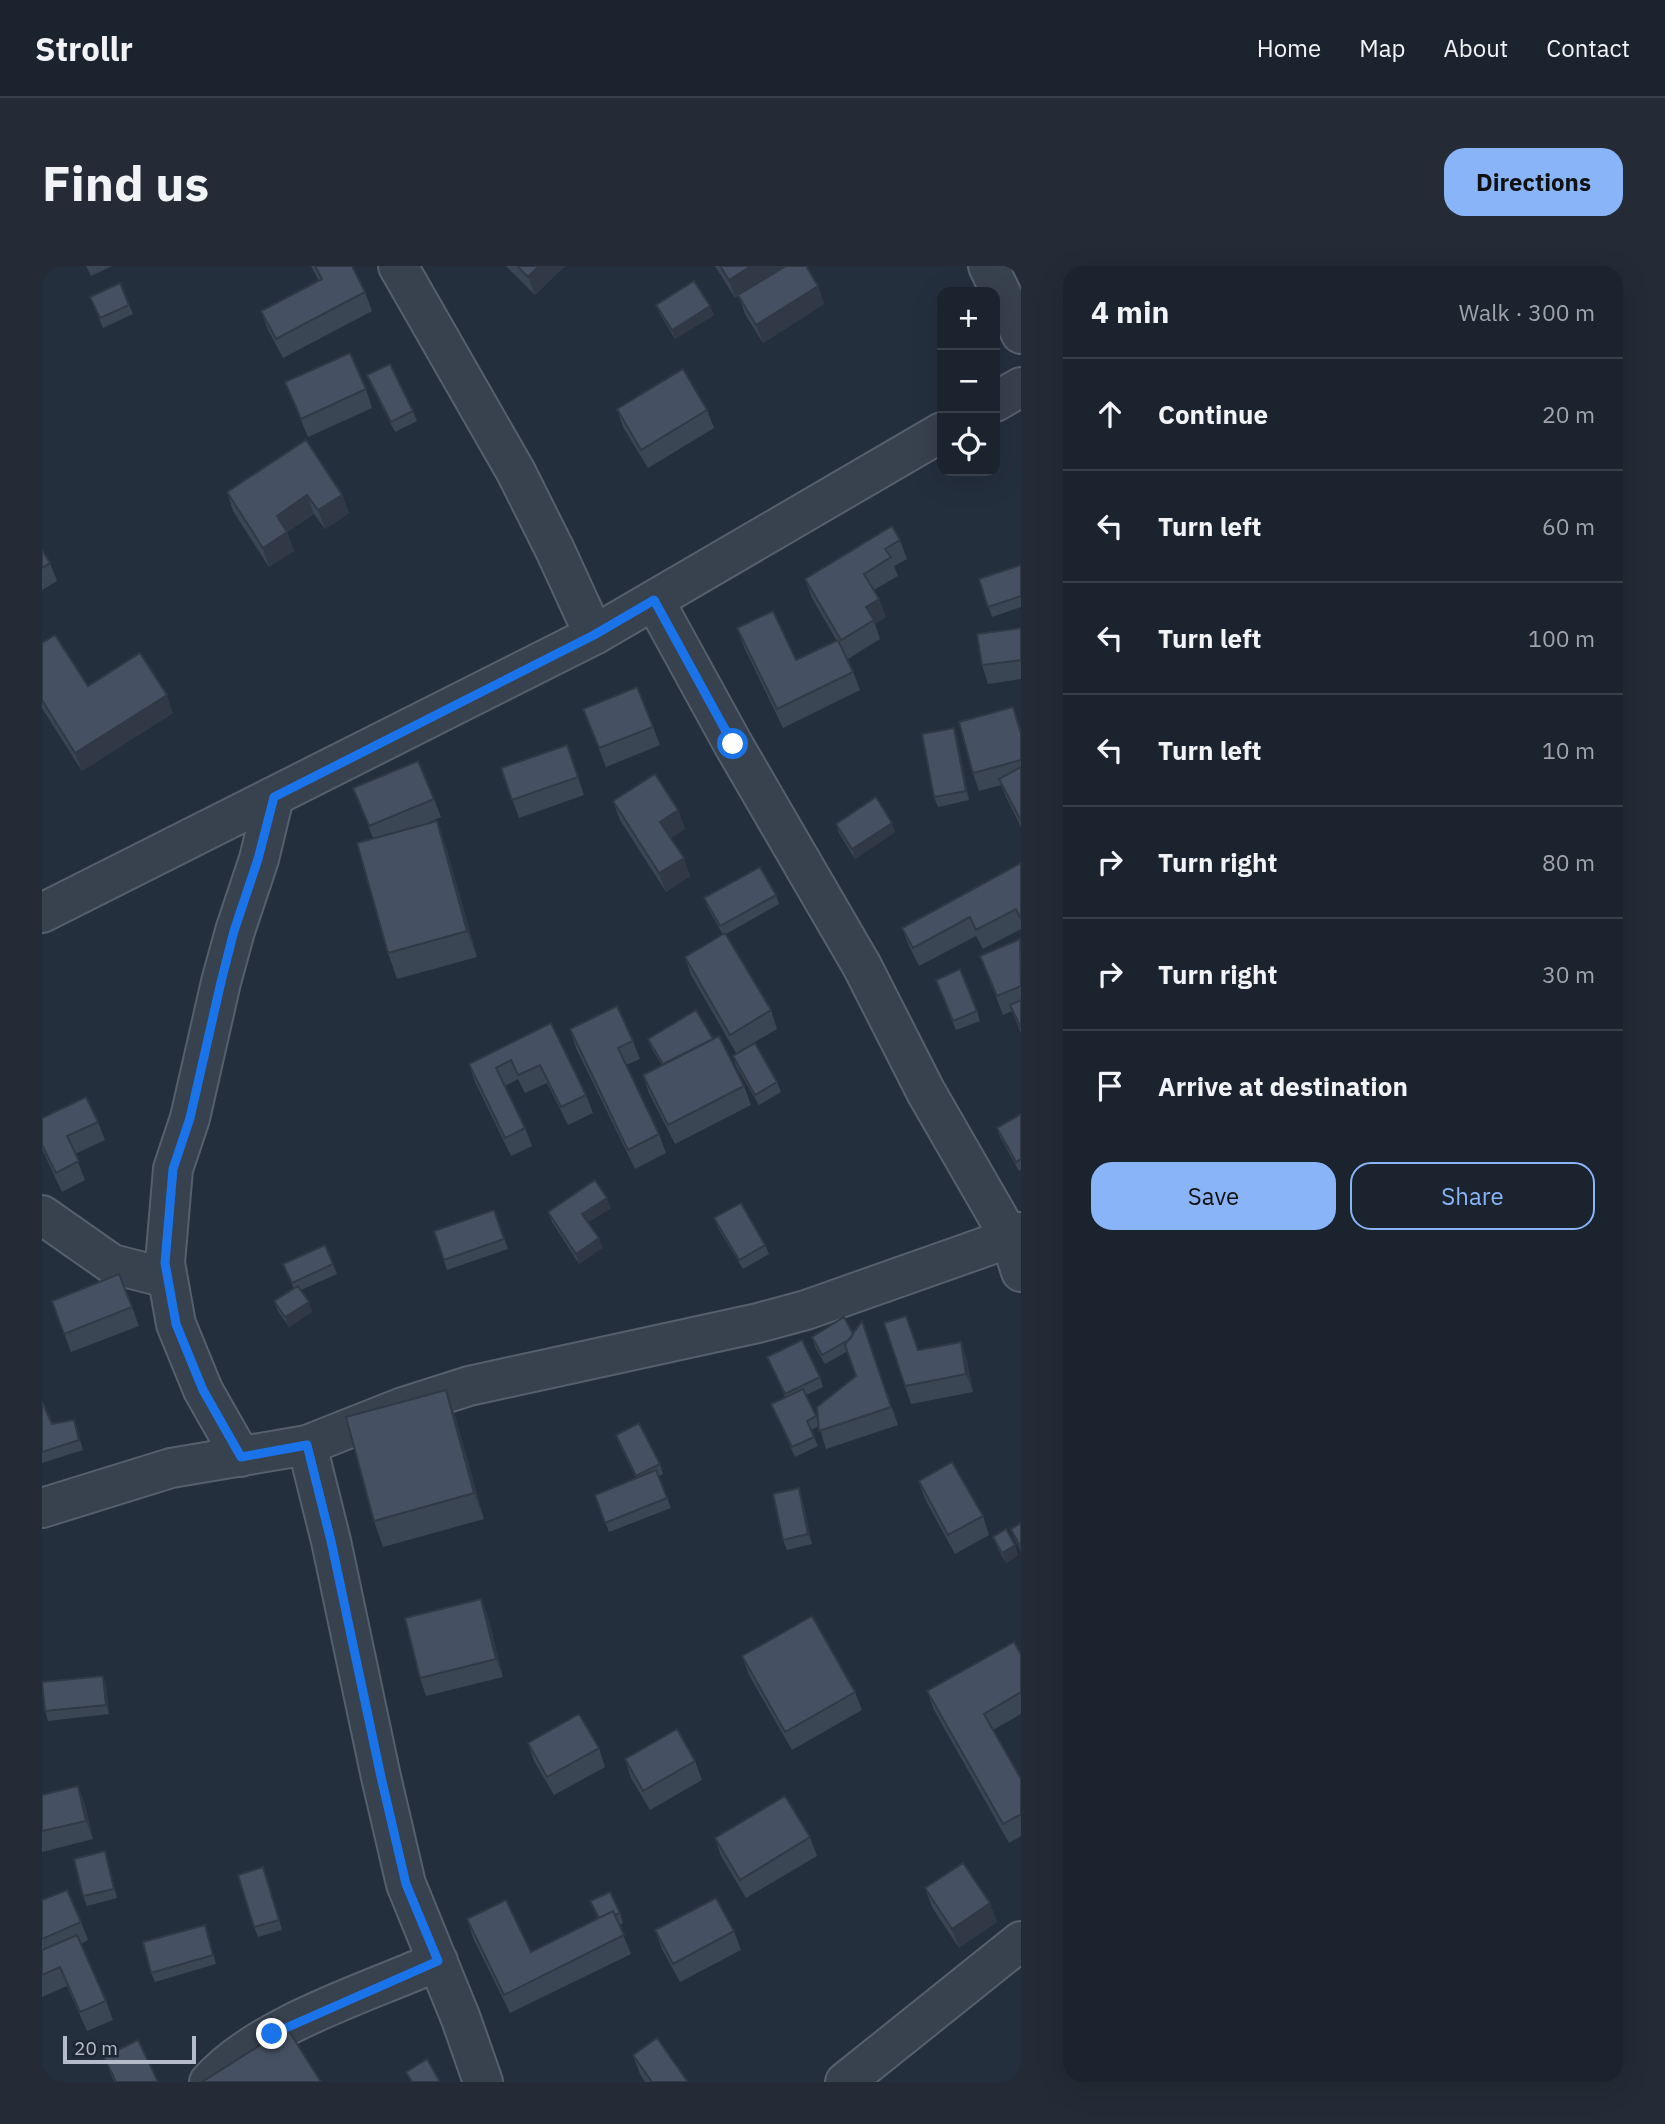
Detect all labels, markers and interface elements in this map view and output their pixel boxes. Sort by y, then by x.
text: Strollr [35,27,133,70]
text: Home [1257,32,1321,64]
text: Map [1359,32,1405,64]
text: About [1443,32,1508,64]
text: Contact [1546,32,1630,64]
button: Directions [1444,148,1623,216]
text: Find us [42,151,209,214]
map controls [937,287,1000,476]
button: + [937,287,1000,350]
text: 4 min [1091,292,1169,331]
text: Walk · 300 m [1459,297,1595,327]
button: − [937,350,1000,413]
icon: ahead [1091,395,1129,433]
text: Continue [1158,397,1268,431]
text: 20 m [1542,399,1595,429]
button: locate [937,413,1000,476]
icon: left [1091,507,1129,545]
text: Turn left [1158,509,1261,543]
text: 60 m [1542,511,1595,541]
icon: left [1091,619,1129,657]
text: Turn left [1158,621,1261,655]
text: 100 m [1528,623,1595,653]
route start [717,728,748,759]
icon: left [1091,731,1129,769]
text: Turn left [1158,733,1261,767]
text: 10 m [1542,735,1595,765]
icon: right [1091,843,1129,881]
text: Turn right [1158,845,1277,879]
text: 80 m [1542,847,1595,877]
icon: right [1091,955,1129,993]
text: Turn right [1158,957,1277,991]
text: 30 m [1542,959,1595,989]
icon: arrive [1091,1067,1129,1105]
text: Arrive at destination [1158,1069,1408,1103]
button: Save [1091,1162,1336,1230]
button: Share [1350,1162,1595,1230]
route end [256,2018,287,2049]
scale bar [63,2033,196,2065]
text: 20 m [74,2036,118,2060]

